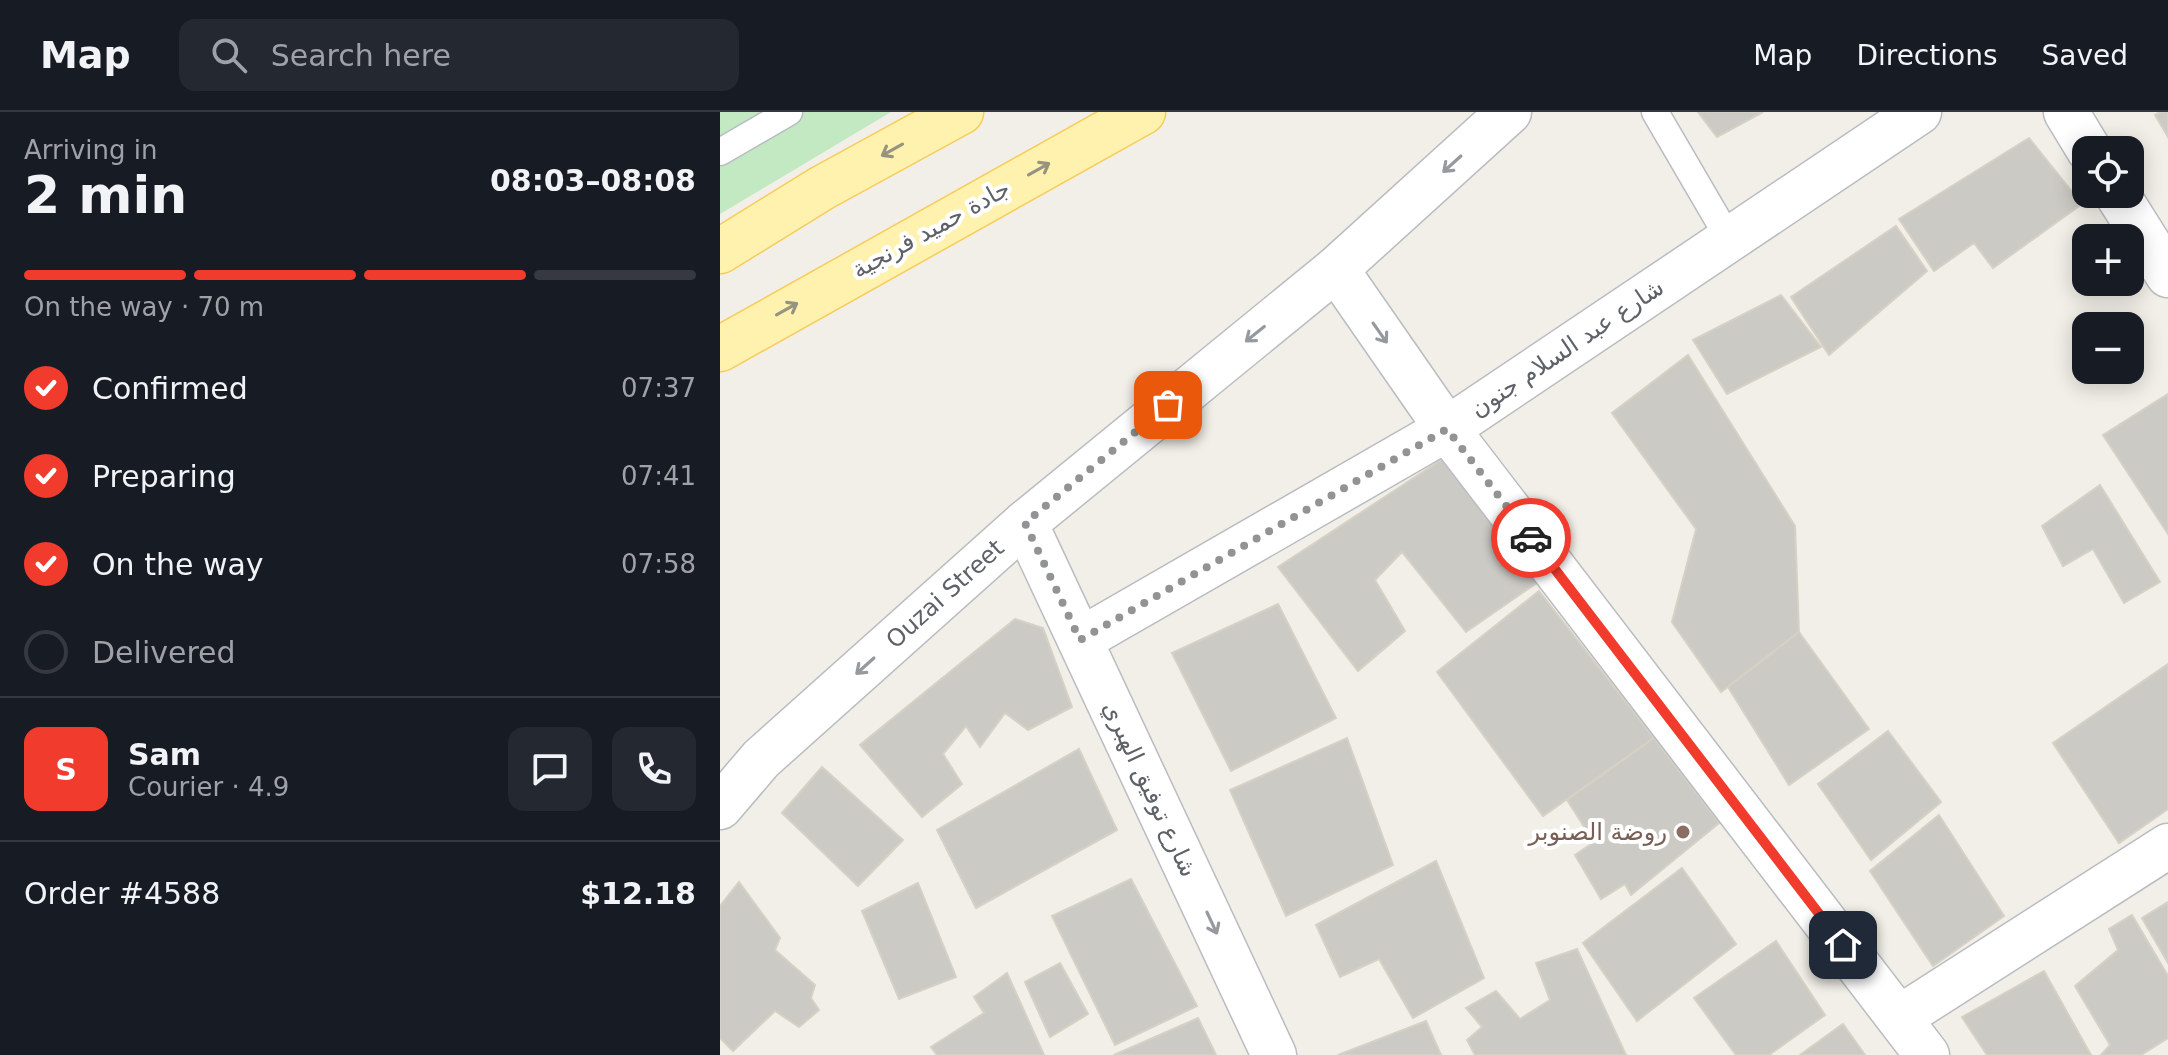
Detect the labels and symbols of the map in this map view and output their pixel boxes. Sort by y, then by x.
one-way arrow [881,142,905,158]
one-way arrow [1442,155,1462,173]
one-way arrow [1027,161,1050,177]
street label: جادة حميد فرنجية [847,174,1015,284]
street label: شارع عبد السلام جنون [1465,273,1669,423]
one-way arrow [775,300,798,316]
one-way arrow [1372,321,1388,343]
one-way arrow [1245,326,1266,343]
pin [1134,371,1202,439]
courier [1491,498,1571,578]
street label: Ouzai Street [880,534,1010,654]
one-way arrow [856,657,876,675]
street label: شارع توفيق الهبري [1097,697,1203,881]
place label: روضة الصنوبر [1528,818,1667,846]
marker: روضة الصنوبر [1674,823,1692,841]
one-way arrow [1205,911,1220,935]
pin [1809,911,1877,979]

